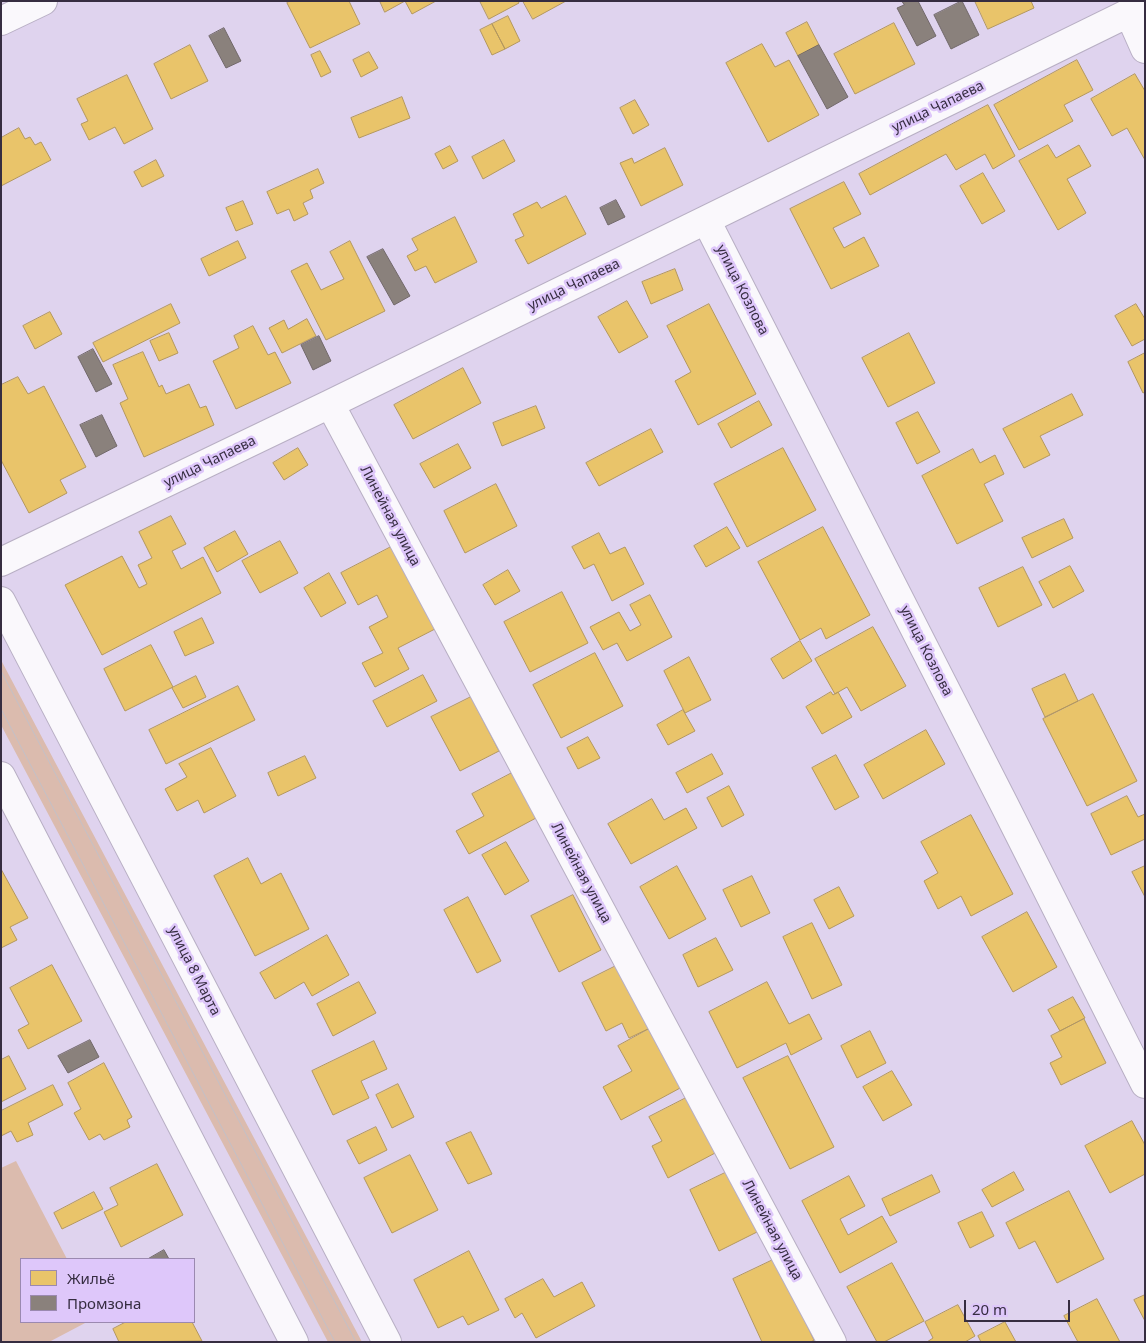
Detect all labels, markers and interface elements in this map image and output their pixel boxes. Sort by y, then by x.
street label: улица Чапаева [889,77,987,137]
street label: улица Козлова [712,242,772,338]
street label: улица Чапаева [525,255,623,315]
street label: улица Чапаева [161,432,259,492]
street label: Линейная улица [356,463,424,569]
street label: улица Козлова [896,603,956,699]
street label: Линейная улица [547,820,615,926]
street label: улица 8 Марта [164,923,224,1019]
street label: Линейная улица [738,1177,806,1283]
legend [20,1258,195,1323]
text: Жильё [67,1268,115,1288]
scale bar [966,1290,1072,1322]
text: Промзона [67,1293,141,1313]
text: 20 m [972,1299,1007,1319]

